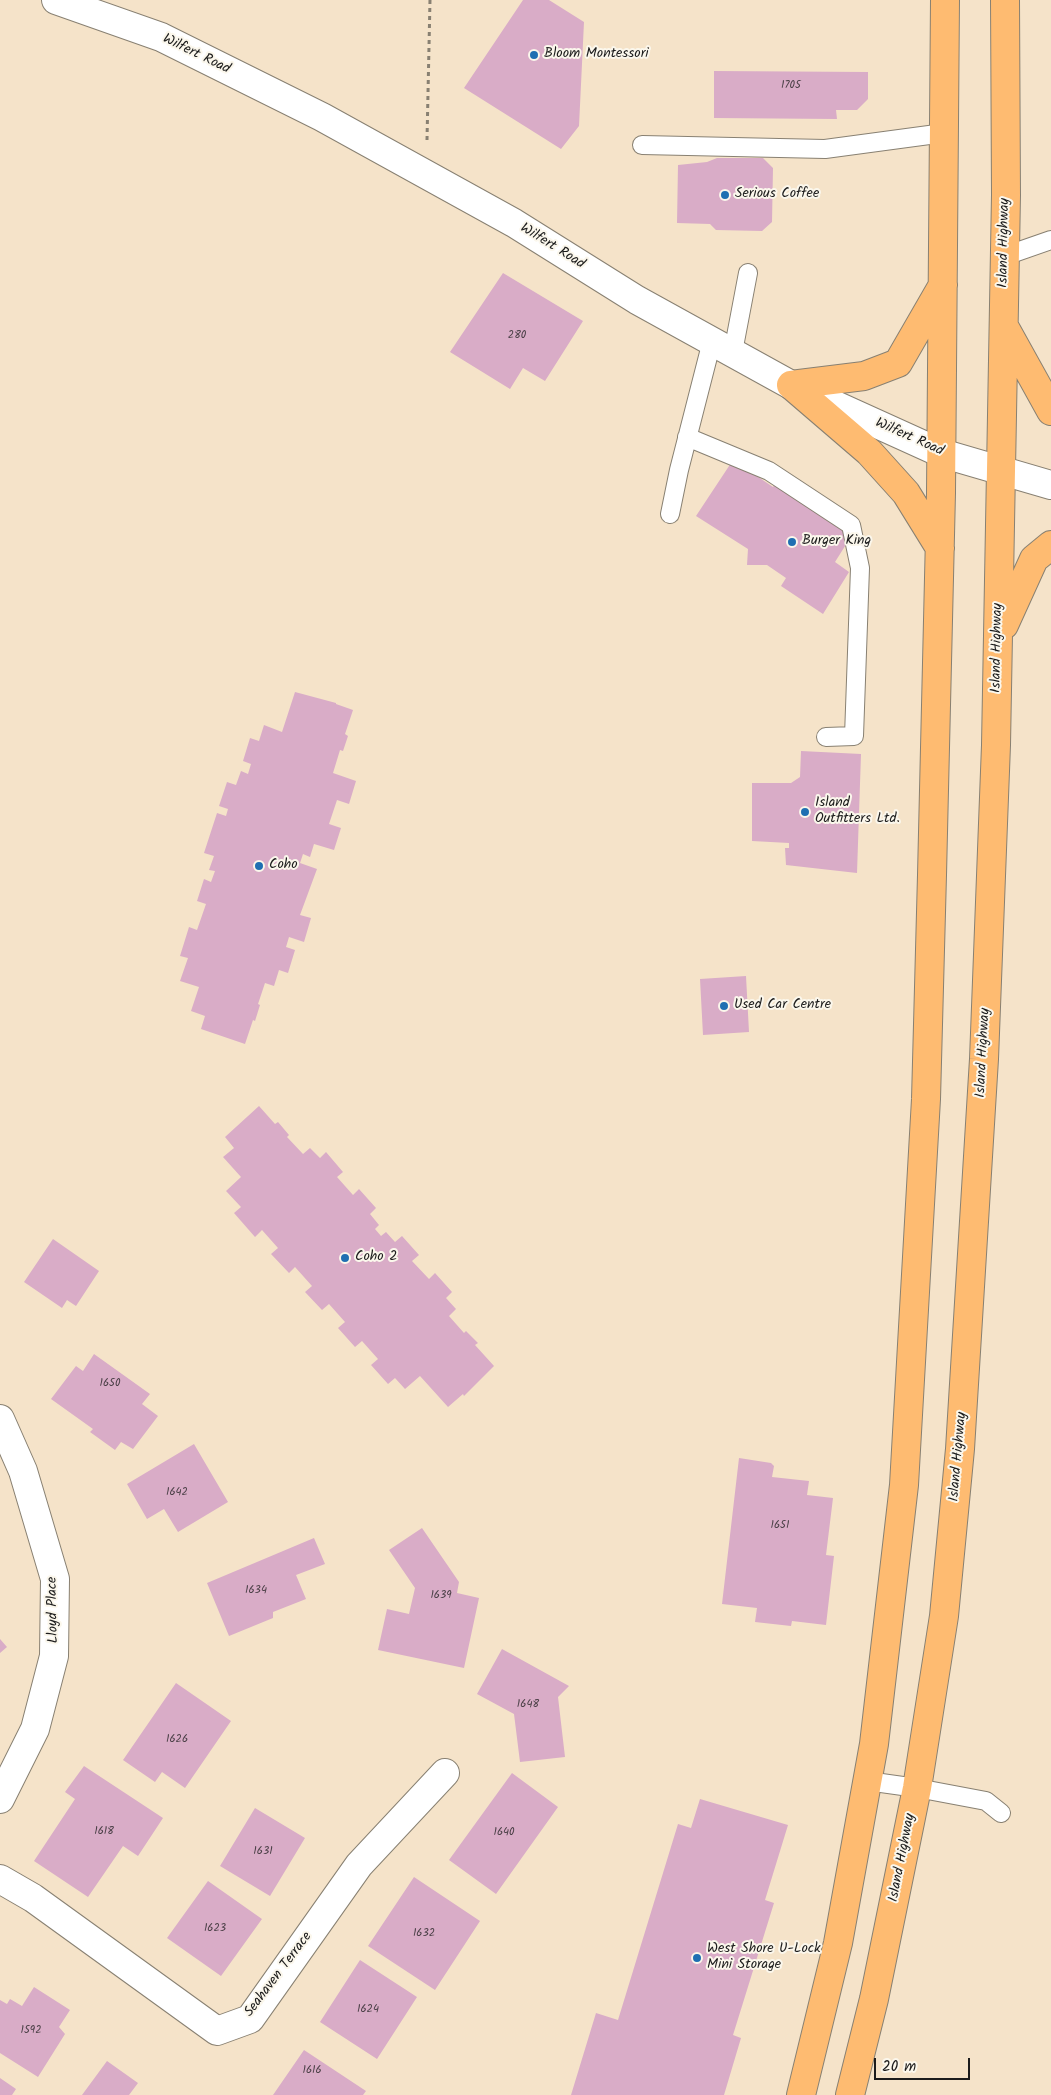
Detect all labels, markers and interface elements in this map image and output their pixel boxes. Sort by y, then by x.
street label: Wilfert Road [160,31,232,79]
place label: Bloom Montessori [544,47,649,63]
marker: Bloom Montessori [528,49,540,61]
house number: 1705 [781,79,801,93]
place label: Serious Coffee [735,187,819,203]
marker: Serious Coffee [719,189,731,201]
street label: Island Highway [996,198,1014,288]
street label: Wilfert Road [517,221,587,273]
house number: 280 [508,329,526,343]
street label: Wilfert Road [872,415,946,461]
place label: Burger King [802,534,871,550]
marker: Burger King [786,536,798,548]
street label: Island Highway [989,603,1007,693]
place label: Island Outfitters Ltd. [815,796,900,829]
marker: Island Outfitters Ltd. [799,806,811,818]
place label: Coho [269,858,298,874]
marker: Coho [253,860,265,872]
place label: Used Car Centre [734,998,831,1014]
marker: Used Car Centre [718,1000,730,1012]
street label: Island Highway [973,1008,995,1098]
place label: Coho 2 [355,1250,397,1266]
marker: Coho 2 [339,1252,351,1264]
house number: 1650 [100,1377,120,1391]
street label: Island Highway [947,1412,971,1502]
house number: 1642 [166,1486,188,1500]
house number: 1651 [771,1519,789,1533]
street label: Lloyd Place [45,1577,63,1643]
house number: 1634 [245,1584,267,1598]
house number: 1639 [430,1589,452,1603]
house number: 1648 [517,1698,539,1712]
house number: 1626 [166,1733,188,1747]
street label: Island Highway [886,1812,920,1904]
house number: 1618 [94,1825,114,1839]
house number: 1640 [493,1826,515,1840]
house number: 1631 [253,1845,273,1859]
house number: 1623 [204,1922,226,1936]
house number: 1632 [413,1927,435,1941]
street label: Seahaven Terrace [242,1929,316,2021]
place label: West Shore U-Lock Mini Storage [707,1942,821,1974]
marker: West Shore U-Lock Mini Storage [691,1952,703,1964]
house number: 1624 [357,2003,379,2017]
house number: 1592 [20,2024,42,2038]
scale bar [876,2048,972,2080]
text: 20 m [882,2055,916,2079]
house number: 1616 [302,2064,322,2078]

